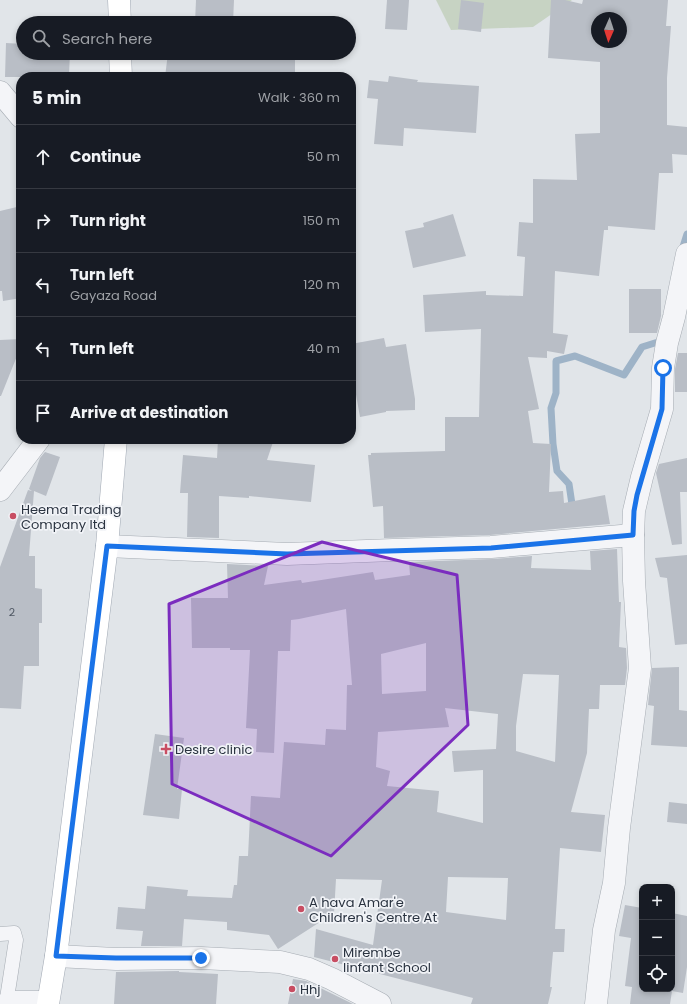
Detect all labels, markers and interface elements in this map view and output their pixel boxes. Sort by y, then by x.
north arrow [591,12,627,48]
search box [16,16,356,60]
icon: search [30,27,52,49]
text: Search here [62,28,152,49]
text: 5 min [32,86,81,110]
text: Walk · 360 m [258,88,340,107]
icon: ahead [32,146,54,168]
text: Continue [70,146,141,167]
text: 50 m [307,147,340,166]
icon: right [32,210,54,232]
text: Turn right [70,210,146,231]
text: 150 m [303,211,340,230]
text: Turn left [70,264,134,285]
icon: left [32,274,54,296]
text: 120 m [303,275,340,294]
text: Gayaza Road [70,286,157,305]
icon: left [32,338,54,360]
text: Turn left [70,338,134,359]
text: 40 m [307,339,340,358]
route start [654,359,672,377]
icon: arrive [32,402,54,424]
text: Arrive at destination [70,402,228,423]
place label: Heema Trading Company ltd [21,500,122,534]
marker: Heema Trading Company ltd [8,511,18,521]
house number: 2 [9,604,15,620]
place label: Desire clinic [175,740,252,759]
marker: Desire clinic [160,743,172,755]
map controls [639,884,675,992]
button: + [639,884,675,920]
place label: A hava Amar'e Children's Centre At [309,893,437,927]
marker: A hava Amar'e Children's Centre At [296,904,306,914]
button: − [639,920,675,956]
place label: Mirembe Iinfant School [343,943,431,977]
route end [192,949,210,967]
marker: Mirembe Iinfant School [330,954,340,964]
button: locate [639,956,675,992]
place label: Hhj [300,980,321,999]
marker: Hhj [287,984,297,994]

